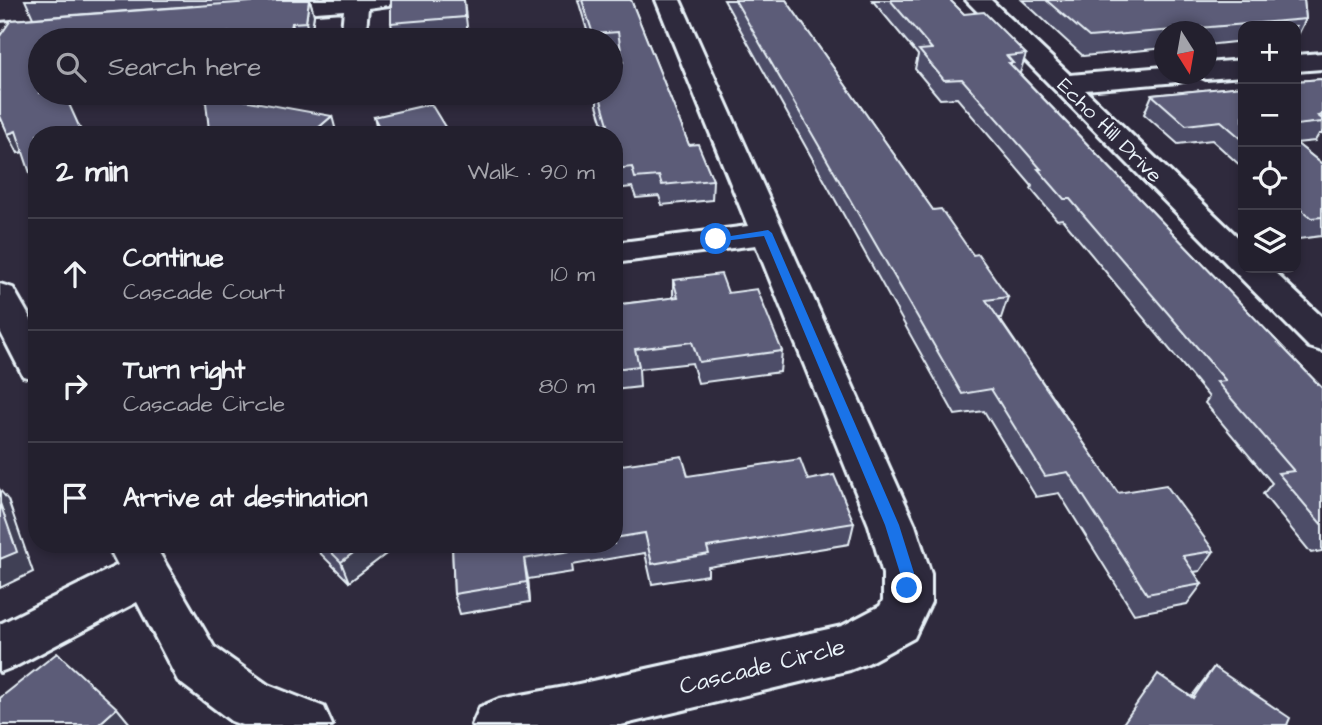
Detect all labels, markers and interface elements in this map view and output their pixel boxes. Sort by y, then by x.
north arrow [1154,21,1217,84]
map controls [1238,21,1301,273]
button: + [1238,21,1301,84]
search box [28,28,623,105]
icon: search [52,48,90,86]
text: Search here [108,49,261,85]
street label: Echo Hill Drive [1051,71,1169,189]
button: − [1238,84,1301,147]
button: locate [1238,147,1301,210]
text: 2 min [56,151,128,193]
text: Walk · 90 m [468,156,595,188]
button: layers [1238,210,1301,273]
route start [700,223,731,254]
text: Continue [123,240,224,276]
icon: ahead [56,255,94,293]
text: 10 m [550,258,595,290]
text: Cascade Court [123,276,285,308]
text: Turn right [123,352,245,388]
icon: right [56,367,94,405]
text: 80 m [538,370,595,402]
text: Cascade Circle [123,388,285,420]
icon: arrive [56,479,94,517]
text: Arrive at destination [123,480,368,516]
route end [891,572,922,603]
street label: Cascade Circle [676,630,849,704]

